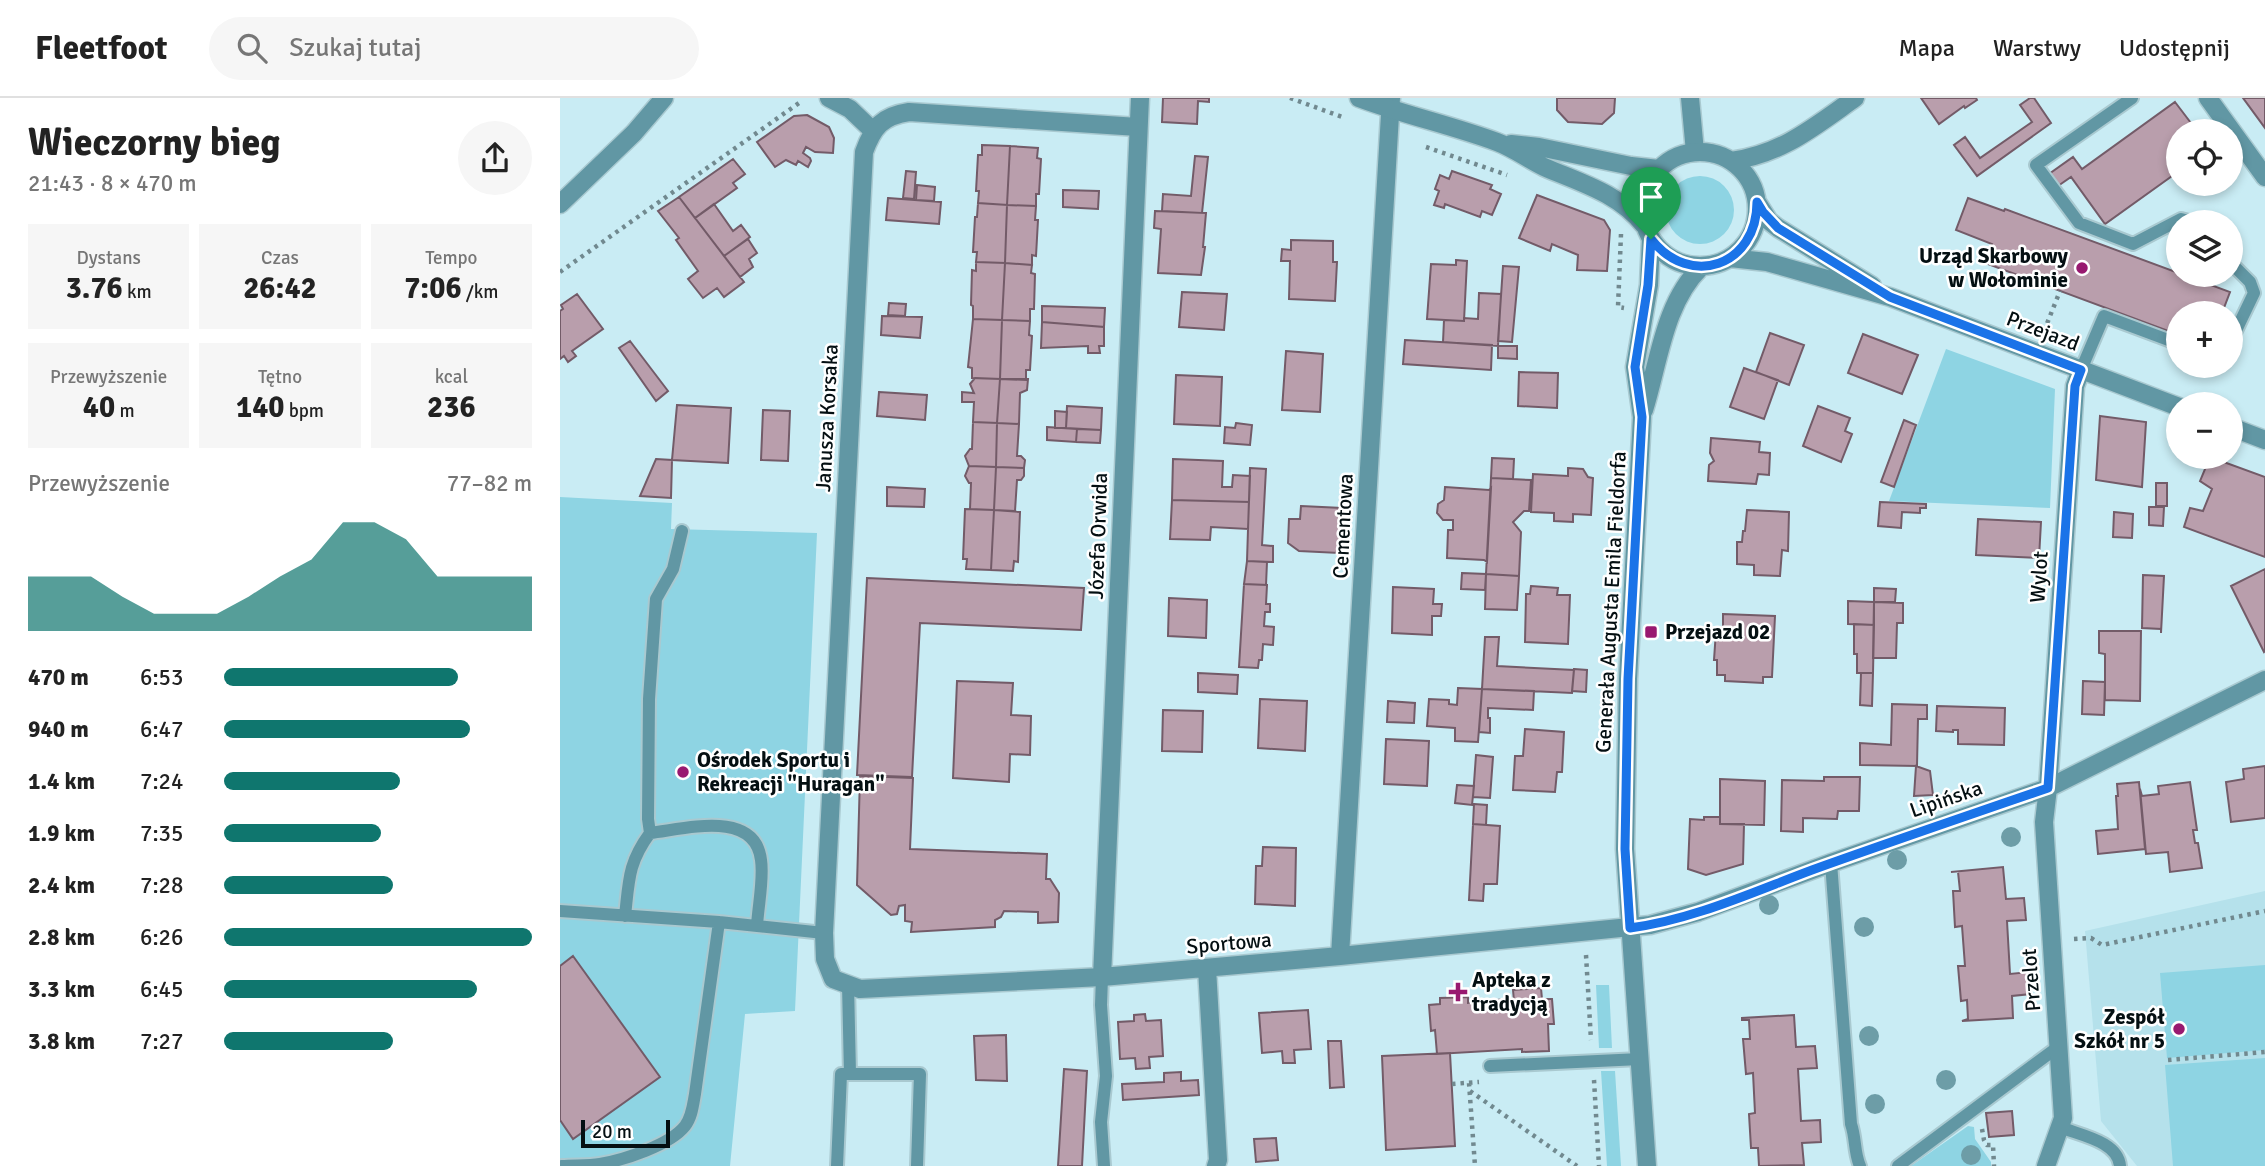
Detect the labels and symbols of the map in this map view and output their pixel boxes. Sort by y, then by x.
pin [1621,167,1681,239]
place label: Urząd Skarbowy w Wołominie [1919,243,2069,293]
marker: Urząd Skarbowy w Wołominie [2074,260,2090,276]
street label: Przejazd [2003,305,2083,357]
street label: Janusza Korsaka [810,343,844,493]
street label: Generała Augusta Emila Fieldorfa [1590,451,1632,753]
street label: Józefa Orwida [1083,472,1113,600]
street label: Cementowa [1327,473,1359,579]
street label: Wylot [2024,550,2054,604]
place label: Przejazd 02 [1665,619,1770,645]
marker: Przejazd 02 [1643,624,1659,640]
place label: Ośrodek Sportu i Rekreacji "Huragan" [697,747,885,797]
marker: Ośrodek Sportu i Rekreacji "Huragan" [675,764,691,780]
street label: Lipińska [1906,775,1986,823]
street label: Sportowa [1185,926,1273,960]
street label: Przelot [2016,948,2046,1012]
place label: Apteka z tradycją [1471,967,1551,1017]
marker: Apteka z tradycją [1450,984,1466,1000]
place label: Zespół Szkół nr 5 [2074,1004,2165,1054]
marker: Zespół Szkół nr 5 [2171,1021,2187,1037]
scale bar [581,1117,670,1149]

